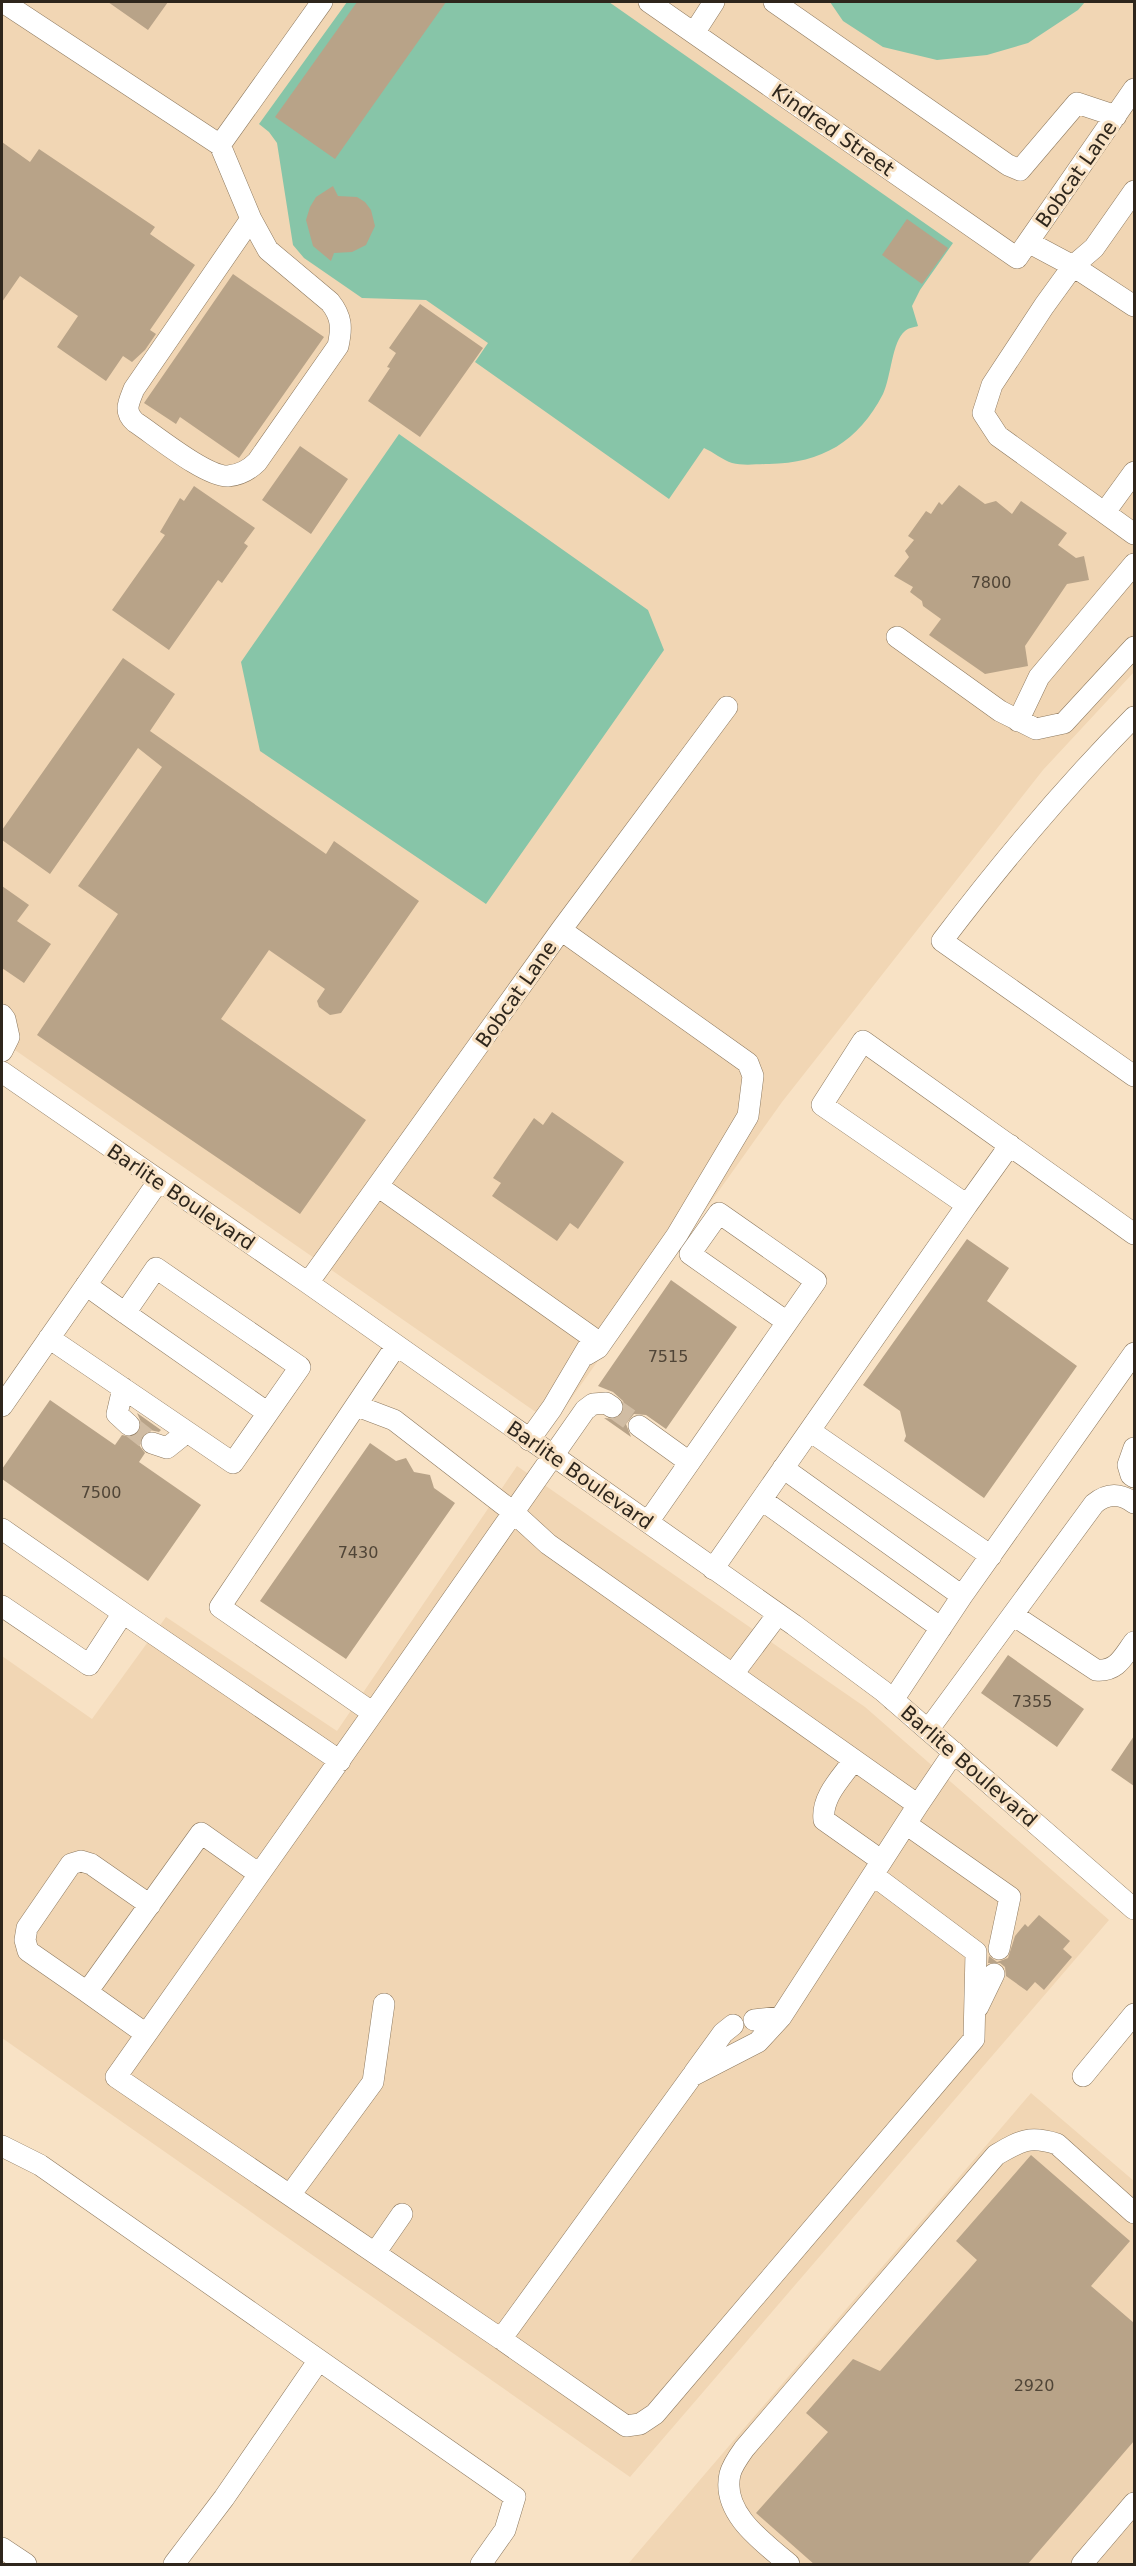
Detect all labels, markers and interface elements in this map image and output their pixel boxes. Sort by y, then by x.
street label: Kindred Street [767,79,899,181]
street label: Bobcat Lane [1030,116,1122,232]
house number: 7800 [971,573,1011,592]
street label: Bobcat Lane [470,936,562,1052]
street label: Barlite Boulevard [103,1139,259,1255]
house number: 7515 [648,1347,688,1366]
street label: Barlite Boulevard [502,1416,658,1534]
house number: 7500 [81,1483,121,1502]
house number: 7430 [338,1543,378,1562]
house number: 7355 [1012,1692,1052,1711]
street label: Barlite Boulevard [896,1700,1042,1832]
house number: 2920 [1014,2376,1054,2395]

